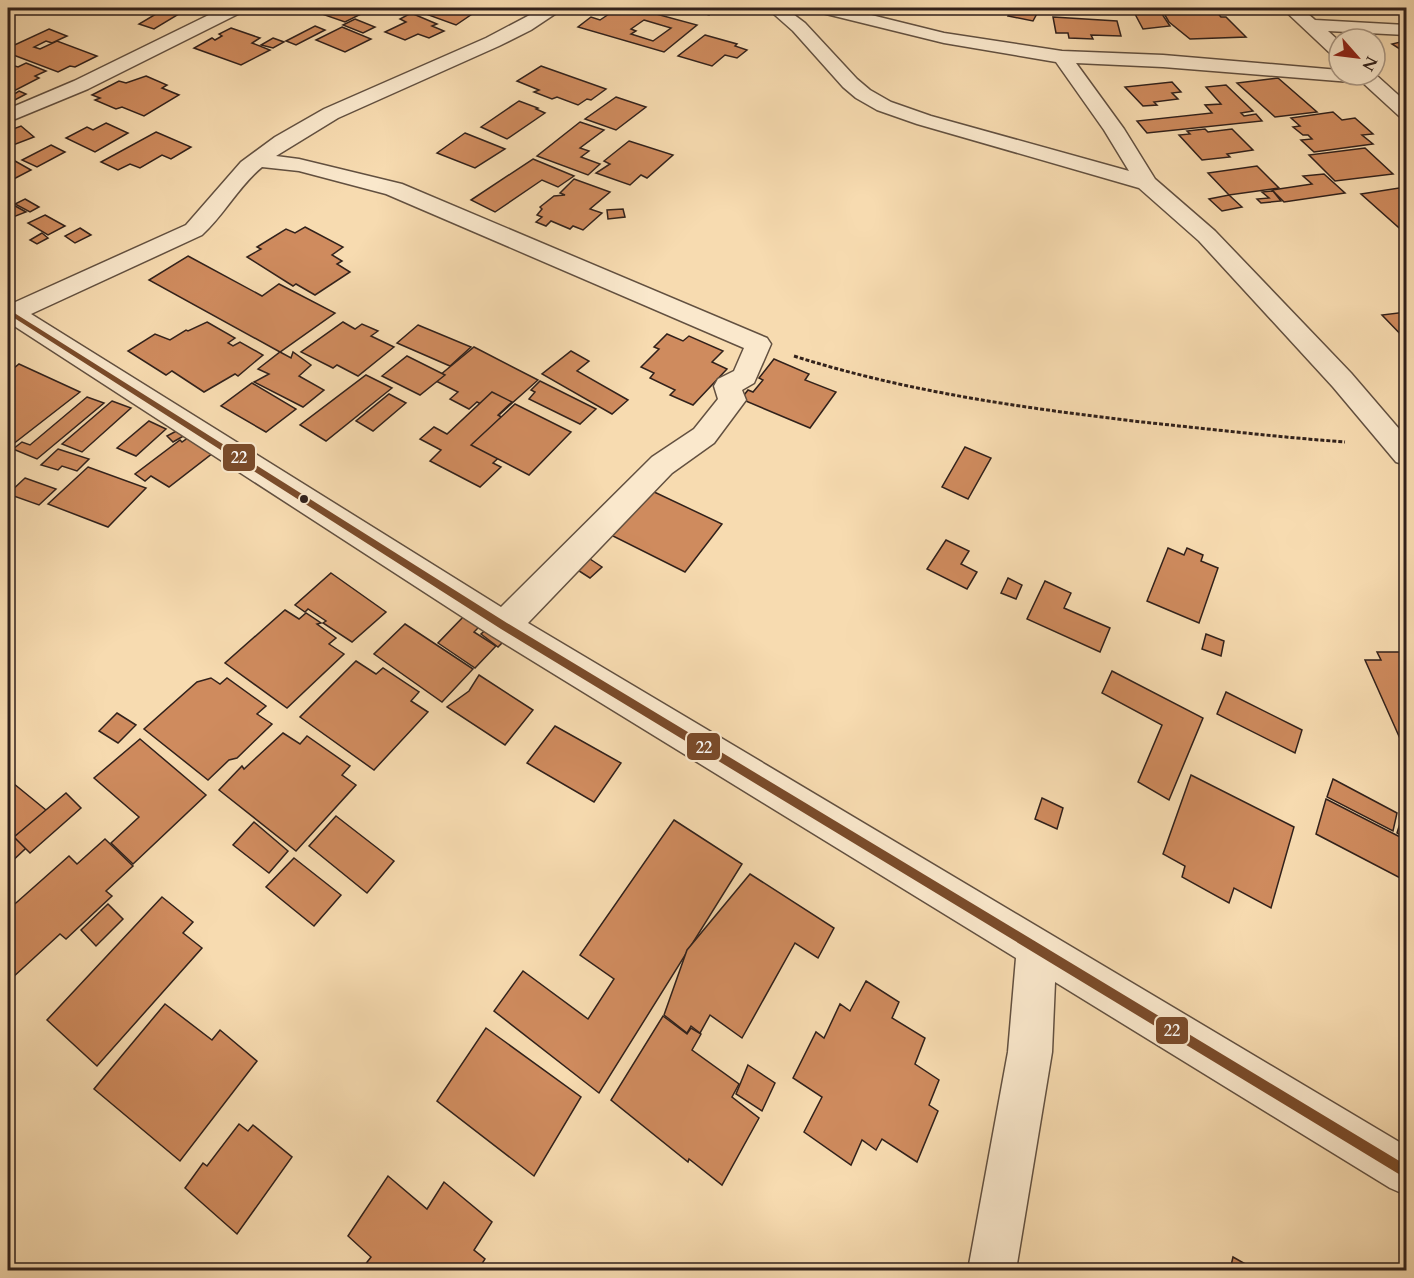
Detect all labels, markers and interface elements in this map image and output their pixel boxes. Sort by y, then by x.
north arrow [1327,27,1387,87]
text: N [1356,52,1382,75]
line badge: 22 [222,443,256,472]
text: 22 [231,447,247,469]
unlabelled marker [298,493,310,505]
line badge: 22 [686,732,721,761]
text: 22 [696,737,712,759]
line badge: 22 [1155,1016,1189,1045]
text: 22 [1164,1020,1180,1042]

